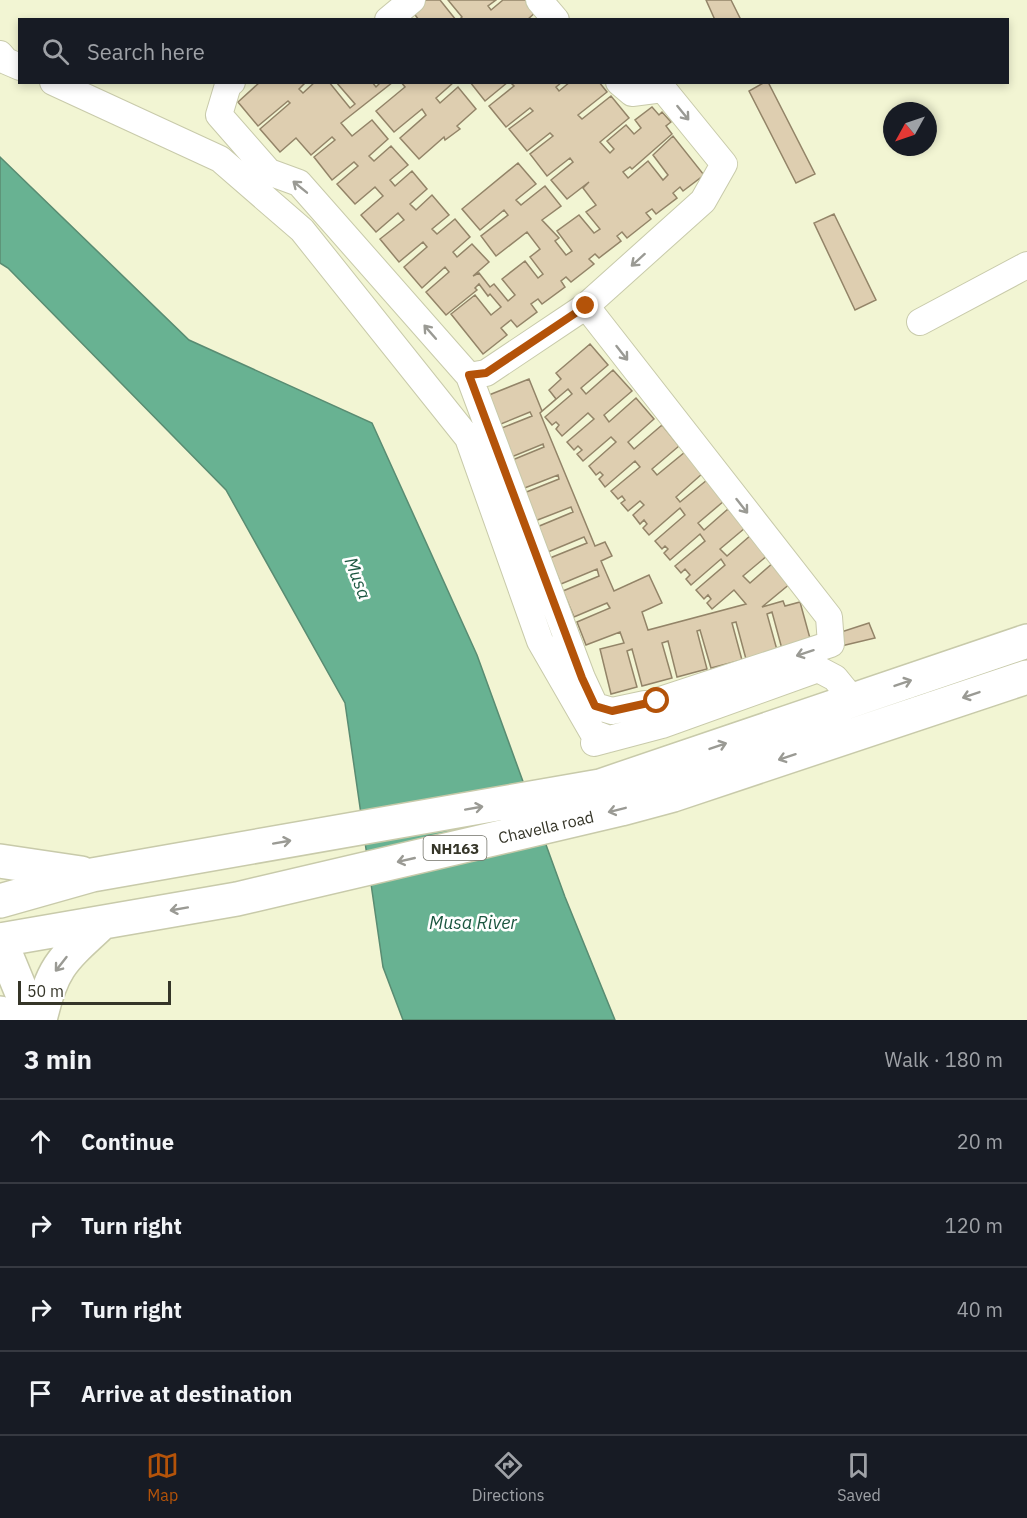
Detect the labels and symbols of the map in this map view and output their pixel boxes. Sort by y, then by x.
north arrow [883,102,937,156]
one-way arrow [676,105,689,121]
one-way arrow [293,180,309,194]
one-way arrow [631,252,646,266]
route end [572,292,598,318]
one-way arrow [423,324,437,339]
one-way arrow [616,344,629,360]
one-way arrow [736,498,749,514]
water label: Musa [340,554,376,602]
one-way arrow [796,649,815,660]
one-way arrow [893,677,912,688]
route start [643,687,669,713]
one-way arrow [962,690,981,701]
one-way arrow [708,739,727,750]
one-way arrow [778,753,797,764]
one-way arrow [463,802,483,813]
one-way arrow [607,805,626,817]
street label: Chavella road [496,806,596,848]
one-way arrow [271,836,291,847]
road number: NH163 [424,836,486,860]
one-way arrow [397,854,416,866]
one-way arrow [170,904,189,915]
water label: Musa River [429,911,517,934]
one-way arrow [54,955,67,971]
scale bar [18,978,171,1006]

